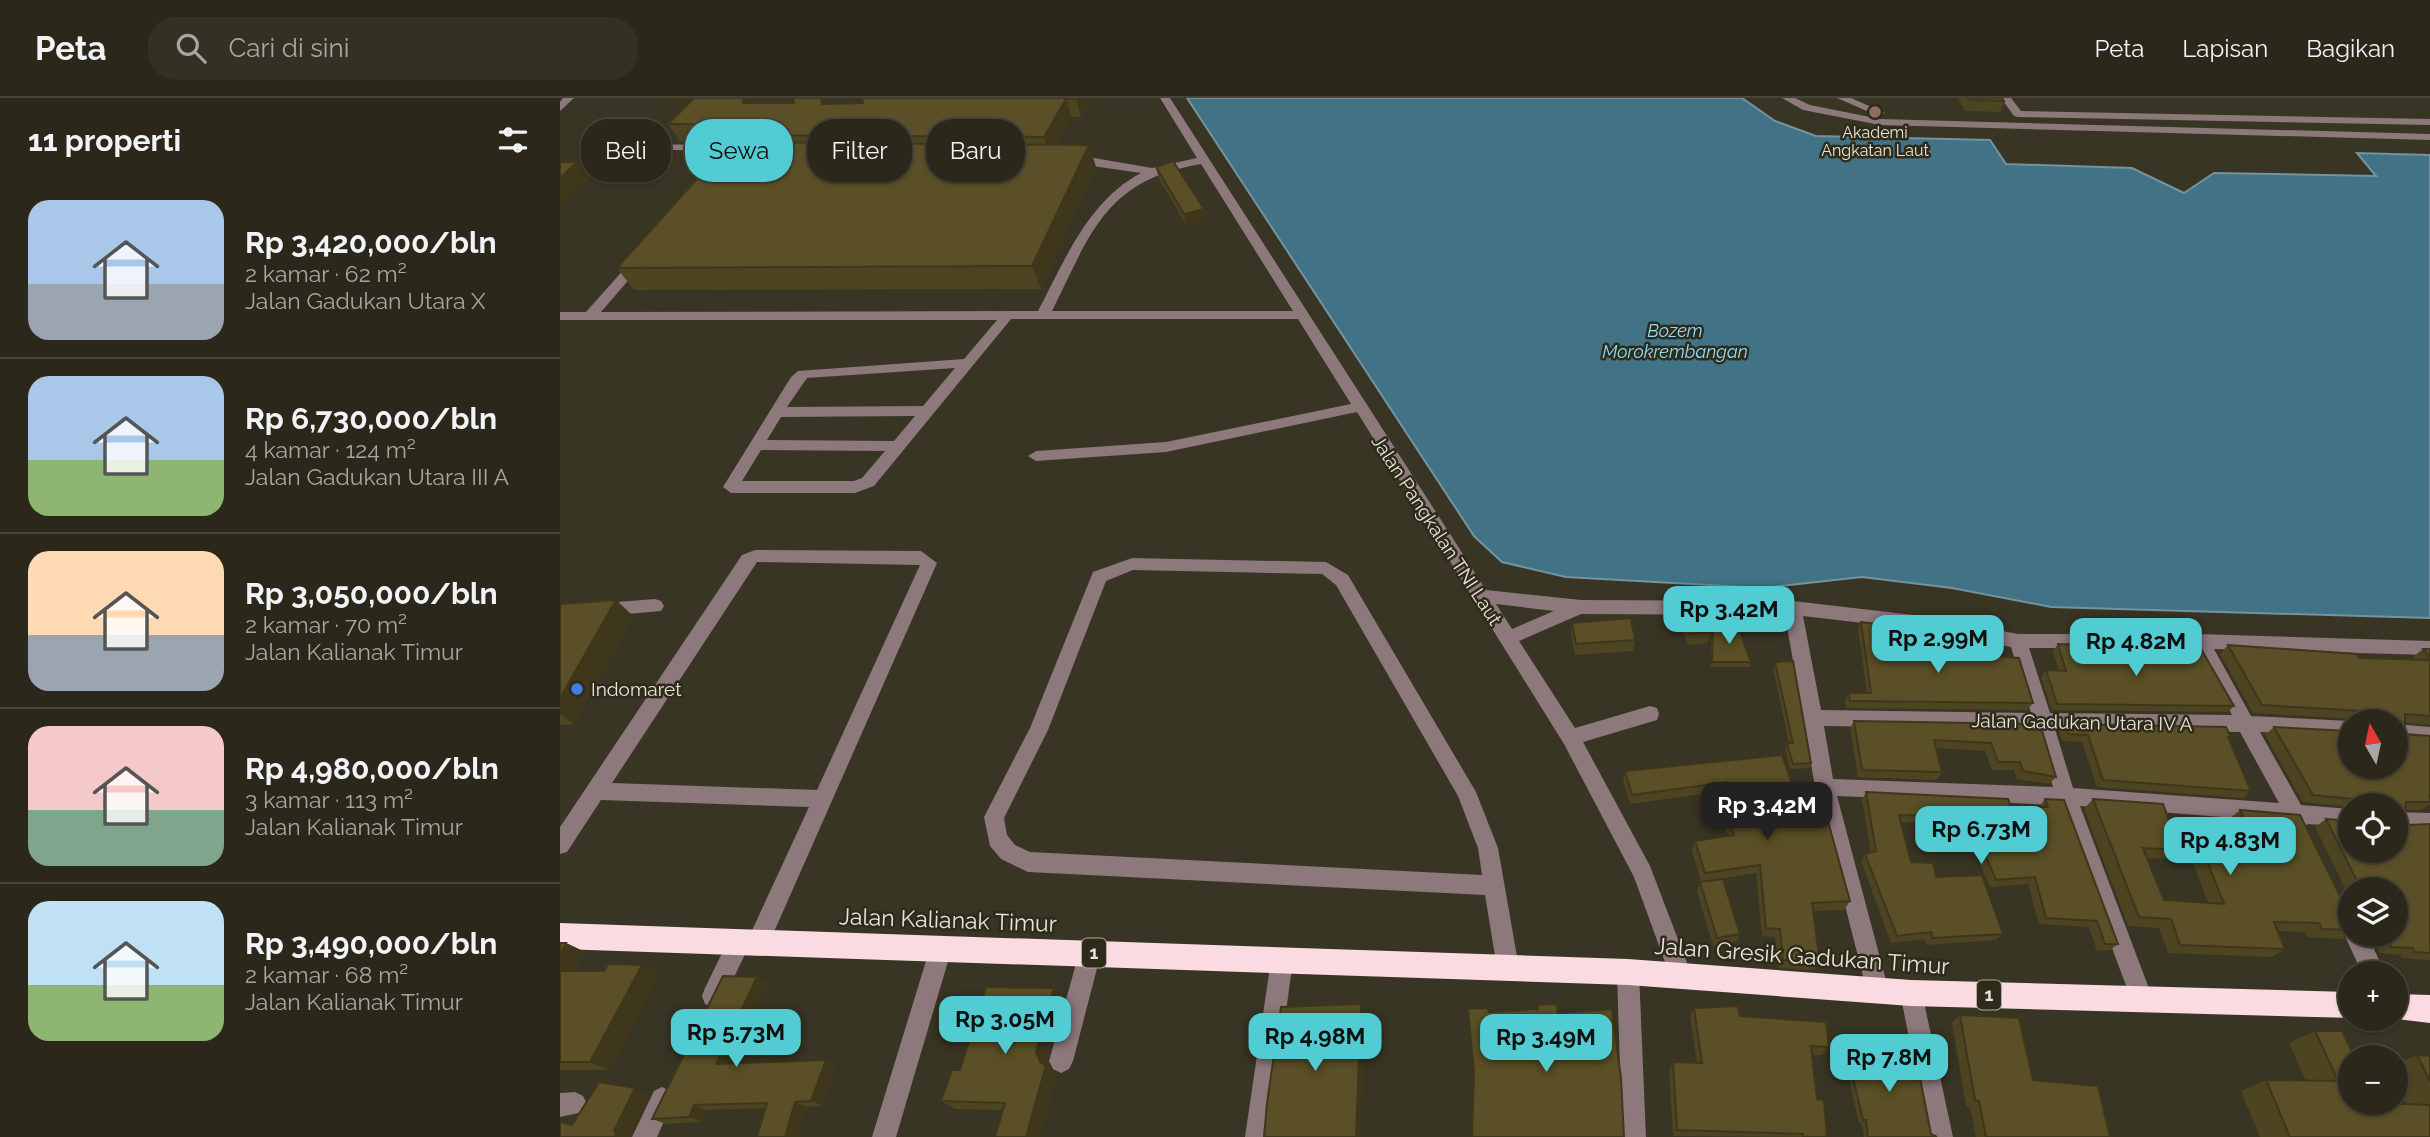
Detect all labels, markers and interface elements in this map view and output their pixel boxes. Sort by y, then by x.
search box [148,17,638,80]
text: Peta [35,29,106,68]
icon: search [172,29,210,67]
text: Cari di sini [228,33,349,63]
text: Peta [2095,34,2144,63]
text: Lapisan [2182,34,2268,63]
text: Bagikan [2306,34,2395,63]
marker: Akademi Angkatan Laut [1867,104,1883,120]
chip: Beli [581,119,671,182]
chip: Sewa [685,119,793,182]
chip: Filter [807,119,912,182]
chip: Baru [926,119,1025,182]
icon: filters [494,121,532,159]
text: 11 properti [28,123,181,158]
place label: Akademi Angkatan Laut [1821,123,1929,160]
text: Rp 3,420,000/bln [245,225,497,260]
icon: home [84,228,168,312]
text: 2 kamar · 62 m² [245,260,407,287]
text: Jalan Gadukan Utara X [245,287,486,314]
water label: Bozem Morokrembangan [1602,320,1748,362]
text: Rp 6,730,000/bln [245,401,497,436]
icon: home [84,404,168,488]
street label: Jalan Pangkalan TNI Laut [1367,431,1507,630]
text: 4 kamar · 124 m² [245,436,416,463]
text: Jalan Gadukan Utara III A [245,463,509,490]
text: Rp 3,050,000/bln [245,576,498,611]
icon: home [84,579,168,663]
pin: Rp 3.42M [1657,587,1801,646]
text: Rp 3.42M [1679,595,1779,622]
text: 2 kamar · 70 m² [245,611,407,638]
pin: Rp 2.99M [1866,616,2010,675]
pin: Rp 4.82M [2064,618,2208,678]
text: Rp 2.99M [1888,624,1988,651]
text: Rp 4.82M [2086,627,2186,654]
text: Jalan Kalianak Timur [245,638,463,665]
place label: Indomaret [591,678,682,700]
marker: Indomaret [569,681,585,697]
street label: Jalan Gadukan Utara IV A [1971,709,2193,735]
north arrow [2338,709,2408,779]
map controls [2338,709,2408,1115]
text: Rp 4,980,000/bln [245,751,499,786]
icon: home [84,754,168,838]
pin: Rp 3.42M [1695,782,1839,842]
text: 3 kamar · 113 m² [245,786,413,813]
text: Rp 3.42M [1717,791,1817,818]
button: locate [2338,793,2408,863]
pin: Rp 6.73M [1909,806,2053,866]
text: Jalan Kalianak Timur [245,813,463,840]
text: Rp 6.73M [1931,815,2031,842]
pin: Rp 4.83M [2158,818,2302,877]
text: Rp 4.83M [2180,826,2280,853]
button: layers [2338,877,2408,947]
street label: Jalan Kalianak Timur [839,902,1057,937]
text: Rp 3,490,000/bln [245,926,497,961]
icon: home [84,929,168,1013]
street label: Jalan Gresik Gadukan Timur [1654,932,1950,979]
road number: 1 [1082,938,1106,968]
text: 2 kamar · 68 m² [245,961,408,988]
button: + [2338,961,2408,1031]
road number: 1 [1977,980,2001,1010]
text: Jalan Kalianak Timur [245,988,463,1015]
pin: Rp 3.05M [933,996,1077,1056]
text: Rp 3.05M [955,1005,1055,1032]
pin: Rp 5.73M [664,1010,808,1069]
pin: Rp 4.98M [1243,1014,1387,1073]
pin: Rp 3.49M [1474,1014,1618,1074]
text: Rp 5.73M [687,1018,785,1045]
text: Rp 4.98M [1265,1022,1365,1049]
text: Rp 3.49M [1496,1023,1596,1050]
pin: Rp 7.8M [1824,1034,1954,1094]
text: Rp 7.8M [1846,1043,1932,1070]
button: − [2338,1045,2408,1115]

